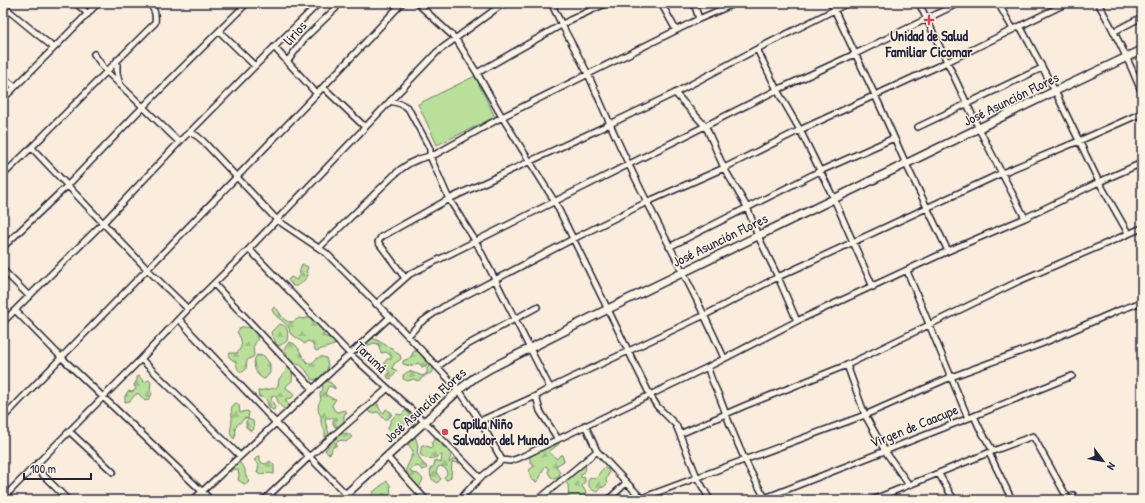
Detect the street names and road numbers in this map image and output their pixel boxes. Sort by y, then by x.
street label: lirios [279,16,310,49]
street label: José Asunción Flores [960,67,1062,130]
street label: José Asunción Flores [669,208,771,271]
street label: Tarumá [351,337,392,377]
street label: José Asunción Flores [380,363,470,446]
street label: Virgen de Caacupe [867,399,961,453]

